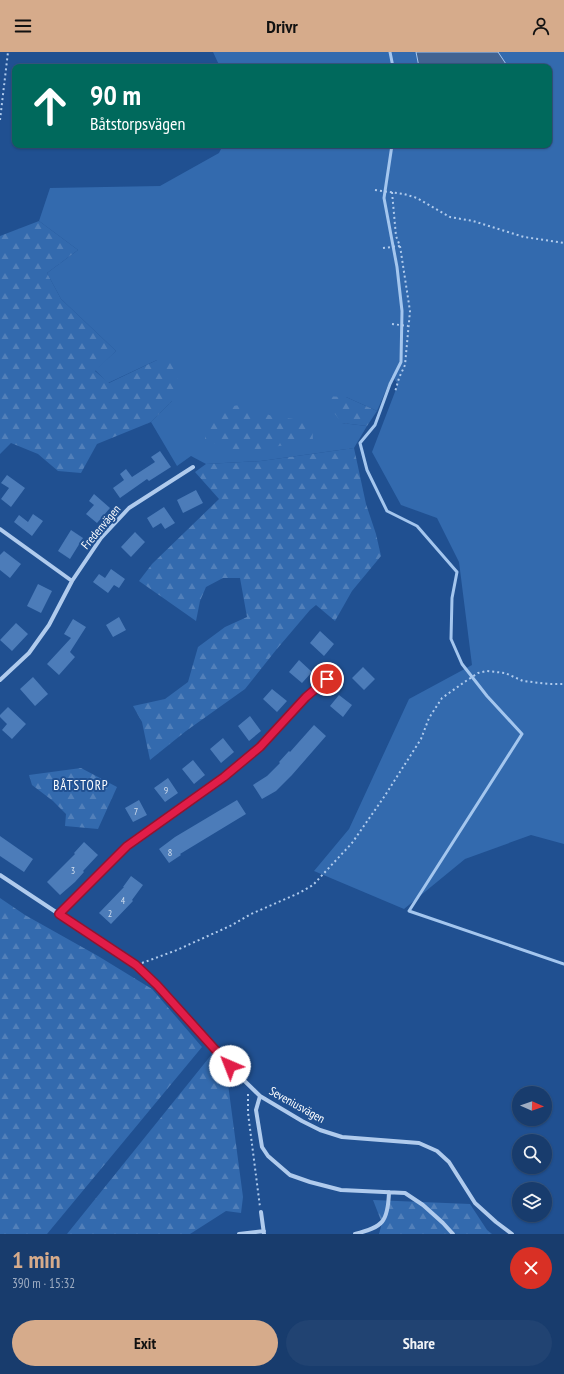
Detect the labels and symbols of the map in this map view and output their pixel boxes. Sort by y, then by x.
street label: Fredenvägen [78,501,124,552]
pin [310,662,344,696]
district label: BÅTSTORP [53,777,109,794]
house number: 9 [164,784,168,797]
house number: 7 [134,805,138,818]
house number: 8 [168,846,172,859]
house number: 3 [71,864,75,877]
house number: 4 [121,894,126,907]
house number: 2 [108,907,112,920]
position arrow [209,1045,251,1087]
street label: Seveniusvägen [267,1083,328,1126]
north arrow [512,1086,552,1126]

